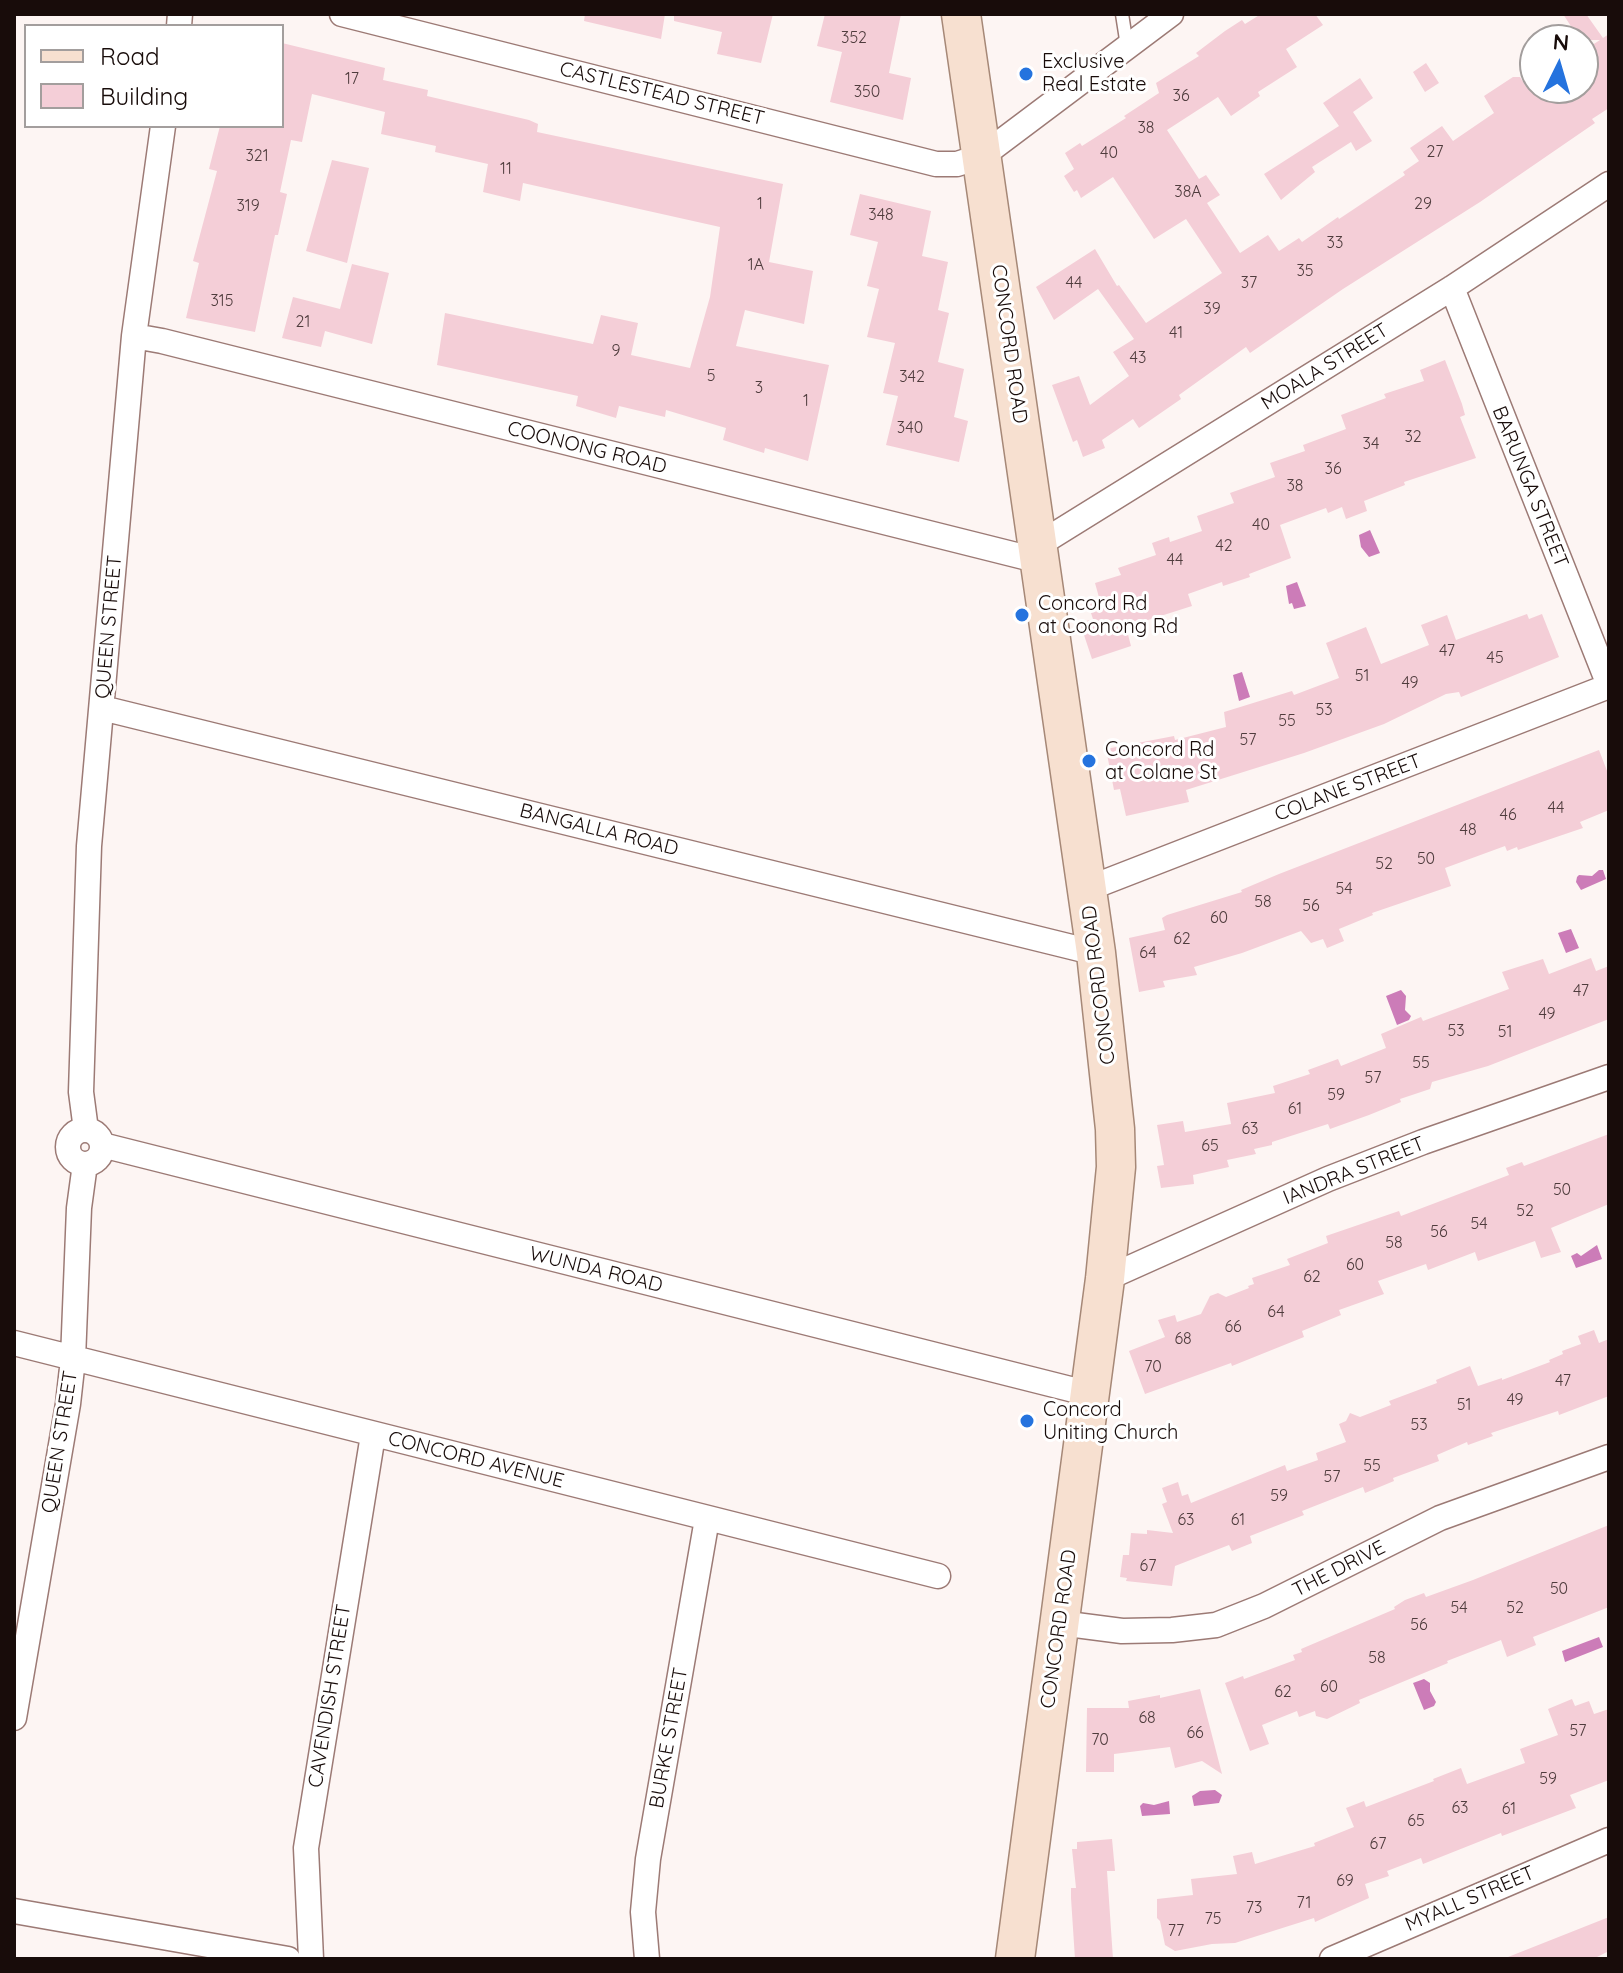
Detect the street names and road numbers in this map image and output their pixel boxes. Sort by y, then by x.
street label: CASTLESTEAD STREET [557,57,767,131]
street label: CONCORD ROAD [986,263,1032,425]
street label: MOALA STREET [1257,318,1393,416]
street label: BARUNGA STREET [1487,403,1573,571]
street label: COONONG ROAD [505,417,669,479]
street label: QUEEN STREET [91,554,127,700]
street label: COLANE STREET [1271,749,1425,827]
street label: BANGALLA ROAD [517,799,681,861]
street label: CONCORD ROAD [1077,904,1121,1066]
street label: IANDRA STREET [1280,1132,1428,1210]
street label: WUNDA ROAD [527,1242,665,1298]
street label: QUEEN STREET [37,1369,83,1515]
street label: CONCORD AVENUE [386,1427,566,1493]
street label: THE DRIVE [1289,1535,1389,1603]
street label: CONCORD ROAD [1036,1548,1082,1710]
street label: CAVENDISH STREET [304,1603,356,1789]
street label: BURKE STREET [645,1666,693,1810]
street label: MYALL STREET [1402,1861,1538,1937]

